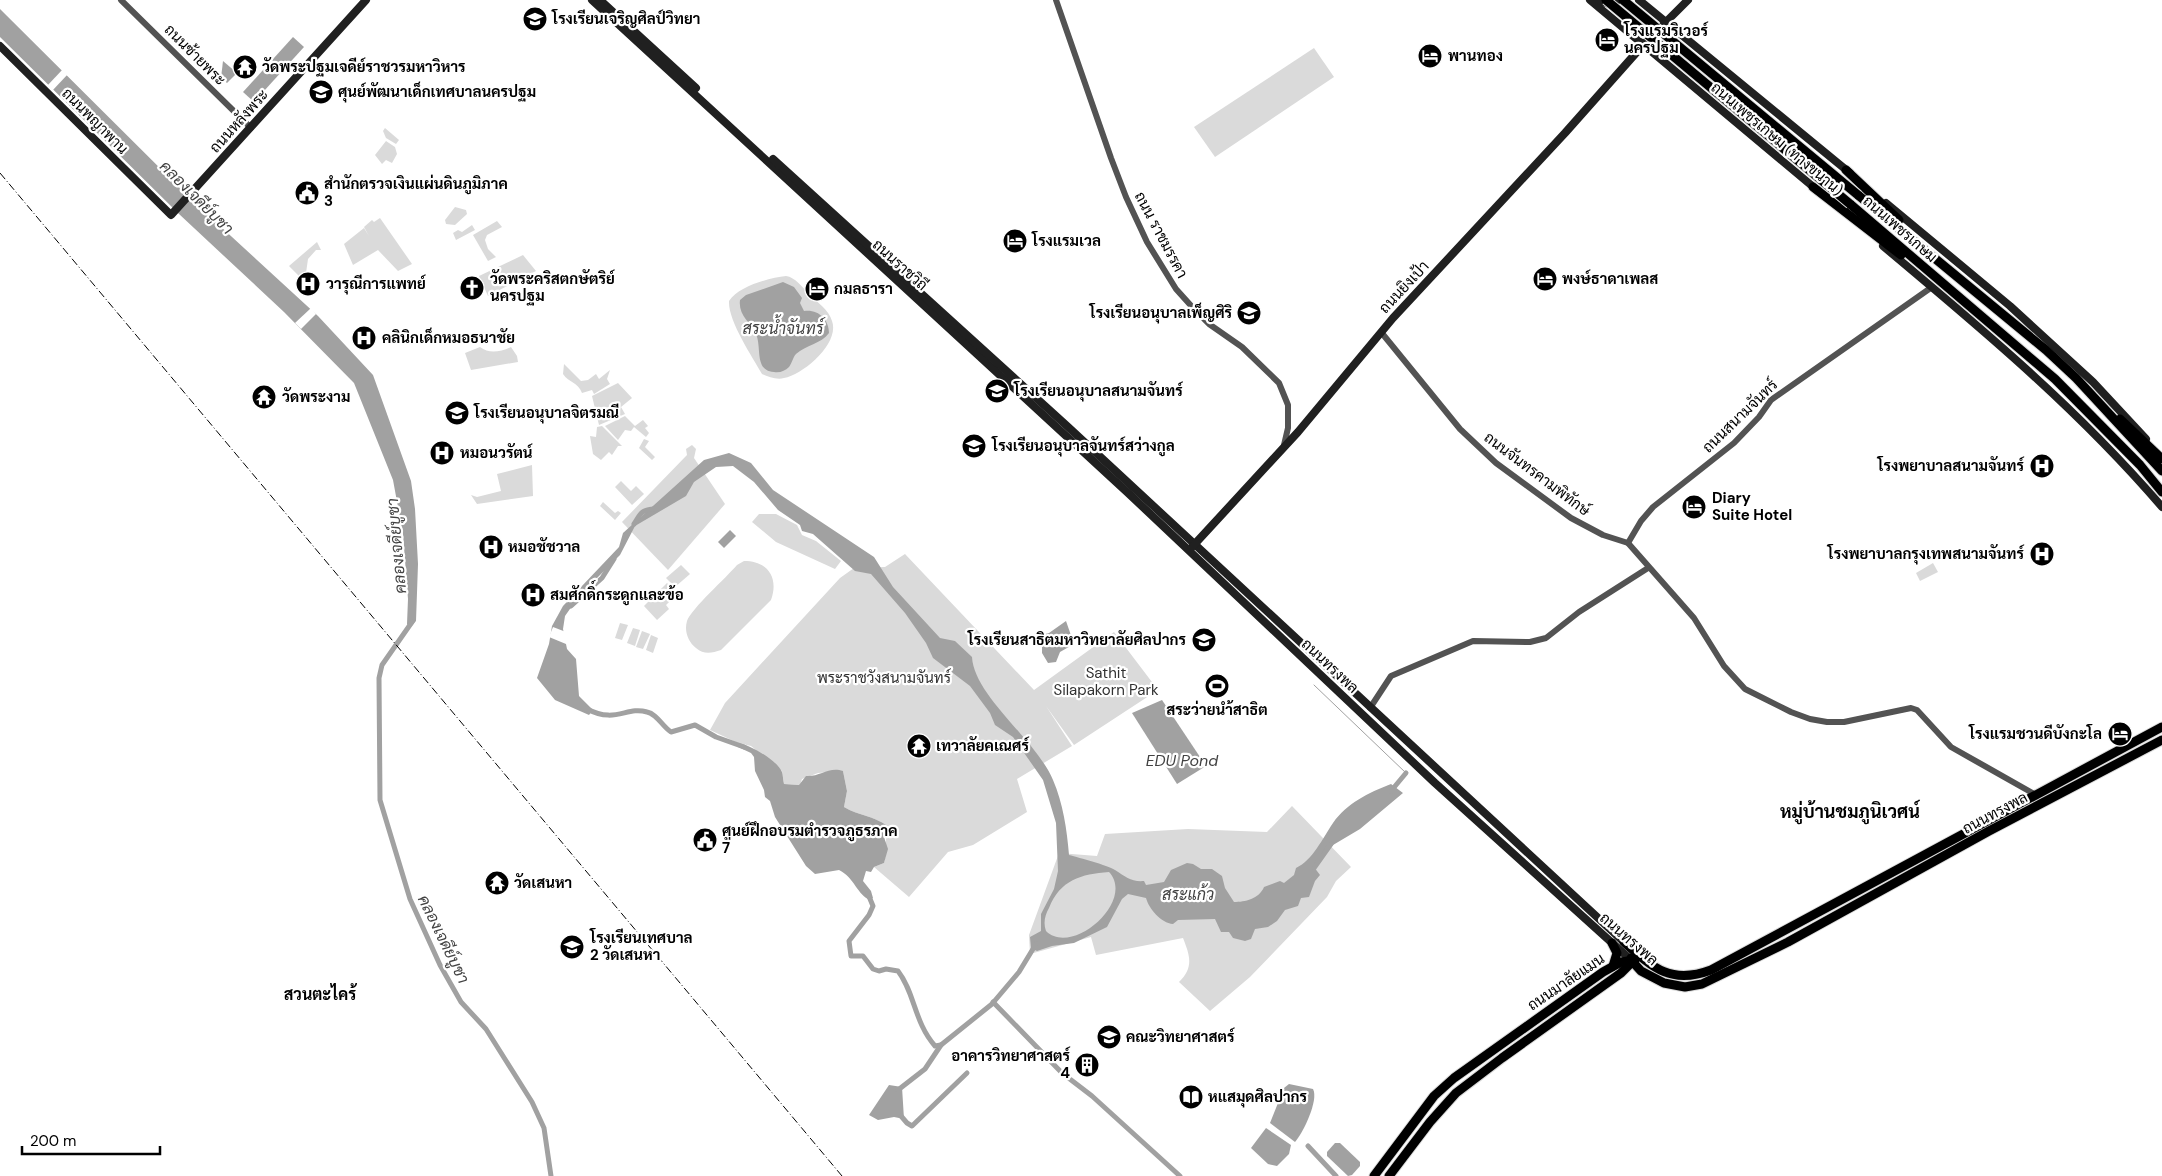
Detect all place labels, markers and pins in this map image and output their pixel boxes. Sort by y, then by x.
school or university icon: โรงเรียนเจริญศิลป์วิทยา [522,6,548,32]
place label: โรงเรียนเจริญศิลป์วิทยา [551,8,700,29]
place label: โรงแรมริเวอร์ นครปฐม [1623,20,1709,58]
hotel icon: โรงแรมริเวอร์ นครปฐม [1594,27,1620,53]
hotel icon: พานทอง [1417,43,1443,69]
place label: พานทอง [1448,46,1503,66]
temple icon: วัดพระปฐมเจดีย์ราชวรมหาวิหาร [232,54,258,80]
place label: วัดพระปฐมเจดีย์ราชวรมหาวิหาร [262,57,466,77]
school or university icon: ศุนย์พัฒนาเด็กเทศบาลนครปฐม [308,79,334,105]
place label: ศุนย์พัฒนาเด็กเทศบาลนครปฐม [338,81,536,103]
place label: สำนักตรวจเงินแผ่นดินภูมิภาค 3 [324,174,508,211]
public building icon: สำนักตรวจเงินแผ่นดินภูมิภาค 3 [294,180,320,206]
hotel icon: โรงแรมเวล [1002,228,1028,254]
place label: โรงแรมเวล [1031,230,1101,251]
hotel icon: พงษ์ธาดาเพลส [1532,266,1558,292]
place label: วัดพระคริสตกษัตริย์ นครปฐม [490,269,616,306]
place label: พงษ์ธาดาเพลส [1562,269,1658,289]
hospital icon: วารุณีการแพทย์ [295,271,321,297]
place label: วารุณีการแพทย์ [326,274,427,295]
church icon: วัดพระคริสตกษัตริย์ นครปฐม [459,275,485,301]
hotel icon: กมลธารา [804,276,830,302]
place label: กมลธารา [834,279,893,299]
school or university icon: โรงเรียนอนุบาลเพ็ญศิริ [1236,300,1262,326]
place label: โรงเรียนอนุบาลเพ็ญศิริ [1089,302,1233,324]
hospital icon: คลินิกเด็กหมอธนาชัย [351,325,377,351]
place label: คลินิกเด็กหมอธนาชัย [382,327,515,348]
school or university icon: โรงเรียนอนุบาลสนามจันทร์ [984,378,1010,404]
place label: โรงเรียนอนุบาลสนามจันทร์ [1013,380,1184,402]
temple icon: วัดพระงาม [251,384,277,410]
place label: วัดพระงาม [282,387,350,407]
school or university icon: โรงเรียนอนุบาลจิตรมณี [444,400,470,426]
place label: โรงเรียนอนุบาลจิตรมณี [473,402,619,424]
school or university icon: โรงเรียนอนุบาลจันทร์สว่างกูล [961,433,987,459]
place label: โรงเรียนอนุบาลจันทร์สว่างกูล [991,435,1175,457]
hospital icon: หมอนวรัตน์ [429,440,455,466]
place label: หมอนวรัตน์ [460,443,533,463]
hospital icon: โรงพยาบาลสนามจันทร์ [2029,453,2055,479]
place label: โรงพยาบาลสนามจันทร์ [1876,455,2025,476]
place label: Diary Suite Hotel [1712,488,1792,525]
hotel icon: Diary Suite Hotel [1681,494,1707,520]
hospital icon: หมอชัชวาล [478,534,504,560]
place label: หมอชัชวาล [508,537,580,557]
hospital icon: โรงพยาบาลกรุงเทพสนามจันทร์ [2029,541,2055,567]
place label: โรงพยาบาลกรุงเทพสนามจันทร์ [1827,543,2025,565]
place label: สมศักดิ์กระดูกและข้อ [550,579,684,606]
hospital icon: สมศักดิ์กระดูกและข้อ [520,582,546,608]
school or university icon: โรงเรียนสาธิตมหาวิทยาลัยศิลปากร [1191,627,1217,653]
place label: โรงเรียนสาธิตมหาวิทยาลัยศิลปากร [967,629,1187,650]
sports icon: สระว่ายนำ้สาธิต [1204,673,1230,699]
place label: สระว่ายนำ้สาธิต [1166,700,1268,720]
hotel icon: โรงแรมชวนดีบังกะโล [2107,721,2133,747]
place label: โรงแรมชวนดีบังกะโล [1968,723,2102,744]
temple icon: เทวาลัยคเณศร์ [906,733,932,759]
place label: เทวาลัยคเณศร์ [936,736,1030,756]
place label: ศูนย์ฝึกอบรมตำรวจภูธรภาค 7 [722,821,898,858]
public building icon: ศูนย์ฝึกอบรมตำรวจภูธรภาค 7 [692,827,718,853]
temple icon: วัดเสนหา [484,870,510,896]
place label: วัดเสนหา [514,873,572,893]
place label: โรงเรียนเทศบาล 2 วัดเสนหา [589,927,693,965]
school or university icon: โรงเรียนเทศบาล 2 วัดเสนหา [559,934,585,960]
school or university icon: คณะวิทยาศาสตร์ [1096,1024,1122,1050]
place label: คณะวิทยาศาสตร์ [1126,1027,1236,1047]
place label: อาคารวิทยาศาสตร์ 4 [951,1046,1071,1083]
building icon: อาคารวิทยาศาสตร์ 4 [1074,1052,1100,1078]
library icon: หแสมุดศิลปากร [1178,1084,1204,1110]
place label: หแสมุดศิลปากร [1208,1087,1308,1108]

